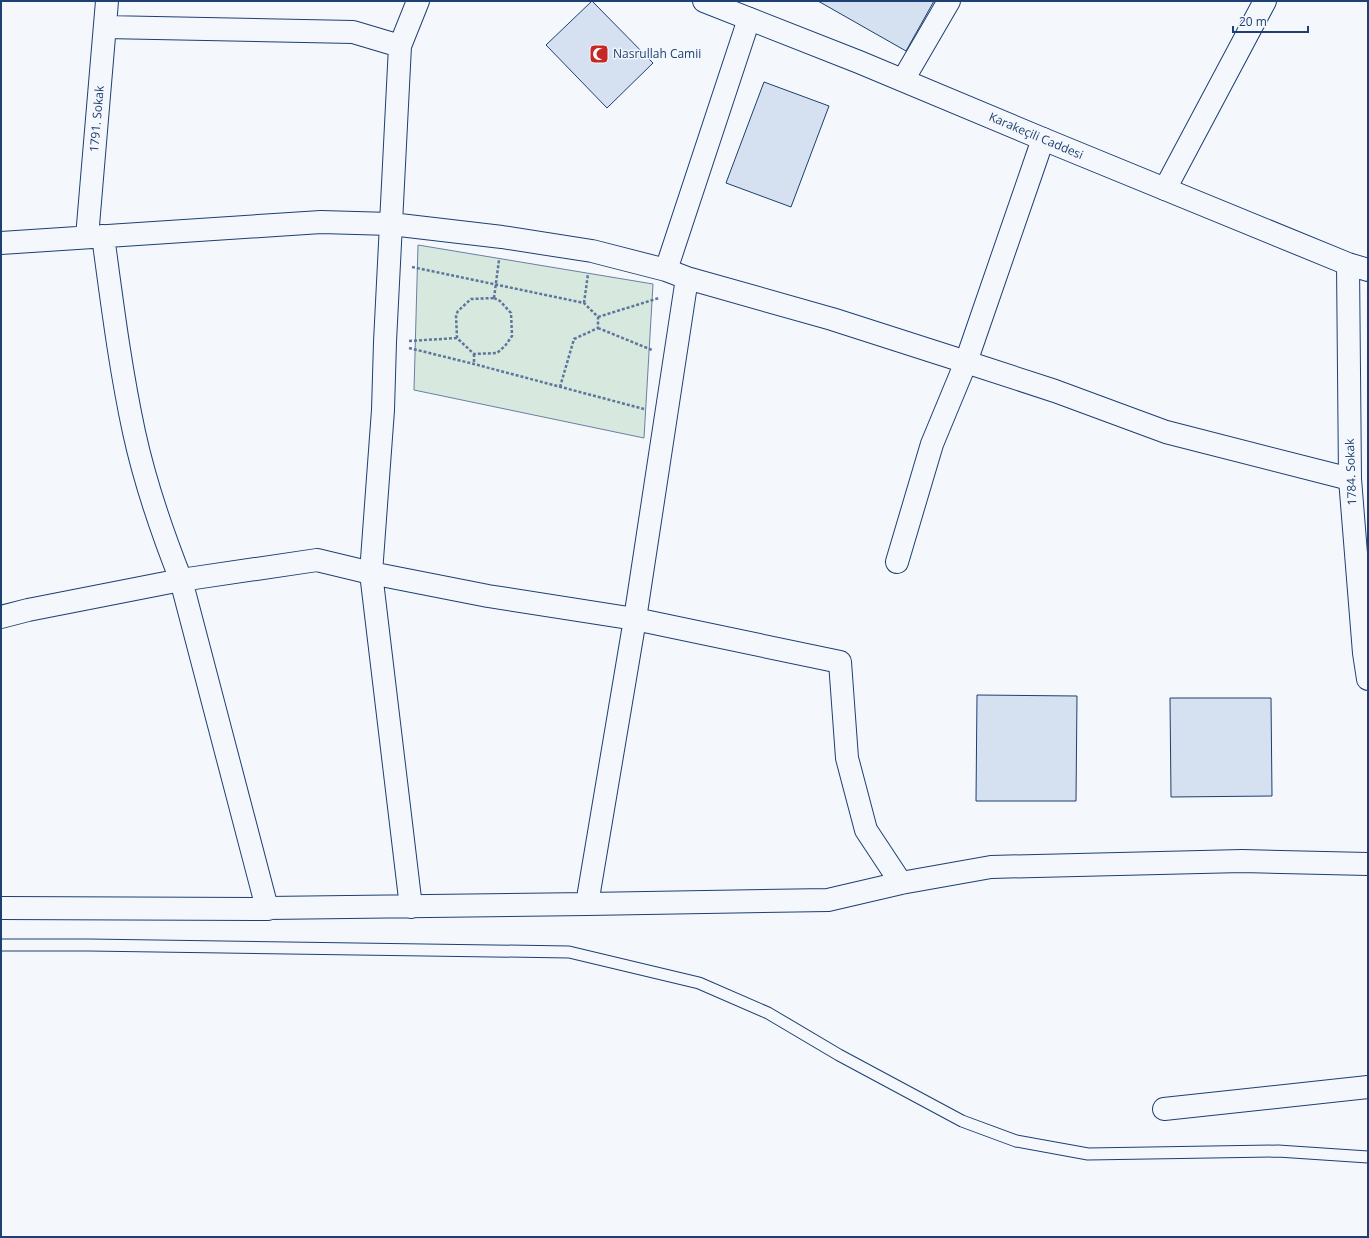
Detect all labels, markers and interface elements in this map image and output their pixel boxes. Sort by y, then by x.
scale bar [1233,8,1308,34]
text: 20 m [1239,13,1267,30]
mosque icon: Nasrullah Camii [588,43,610,65]
place label: Nasrullah Camii [613,45,701,62]
street label: 1791. Sokak [85,84,108,153]
street label: Karakeçili Caddesi [986,108,1086,163]
street label: 1784. Sokak [1341,438,1360,506]

